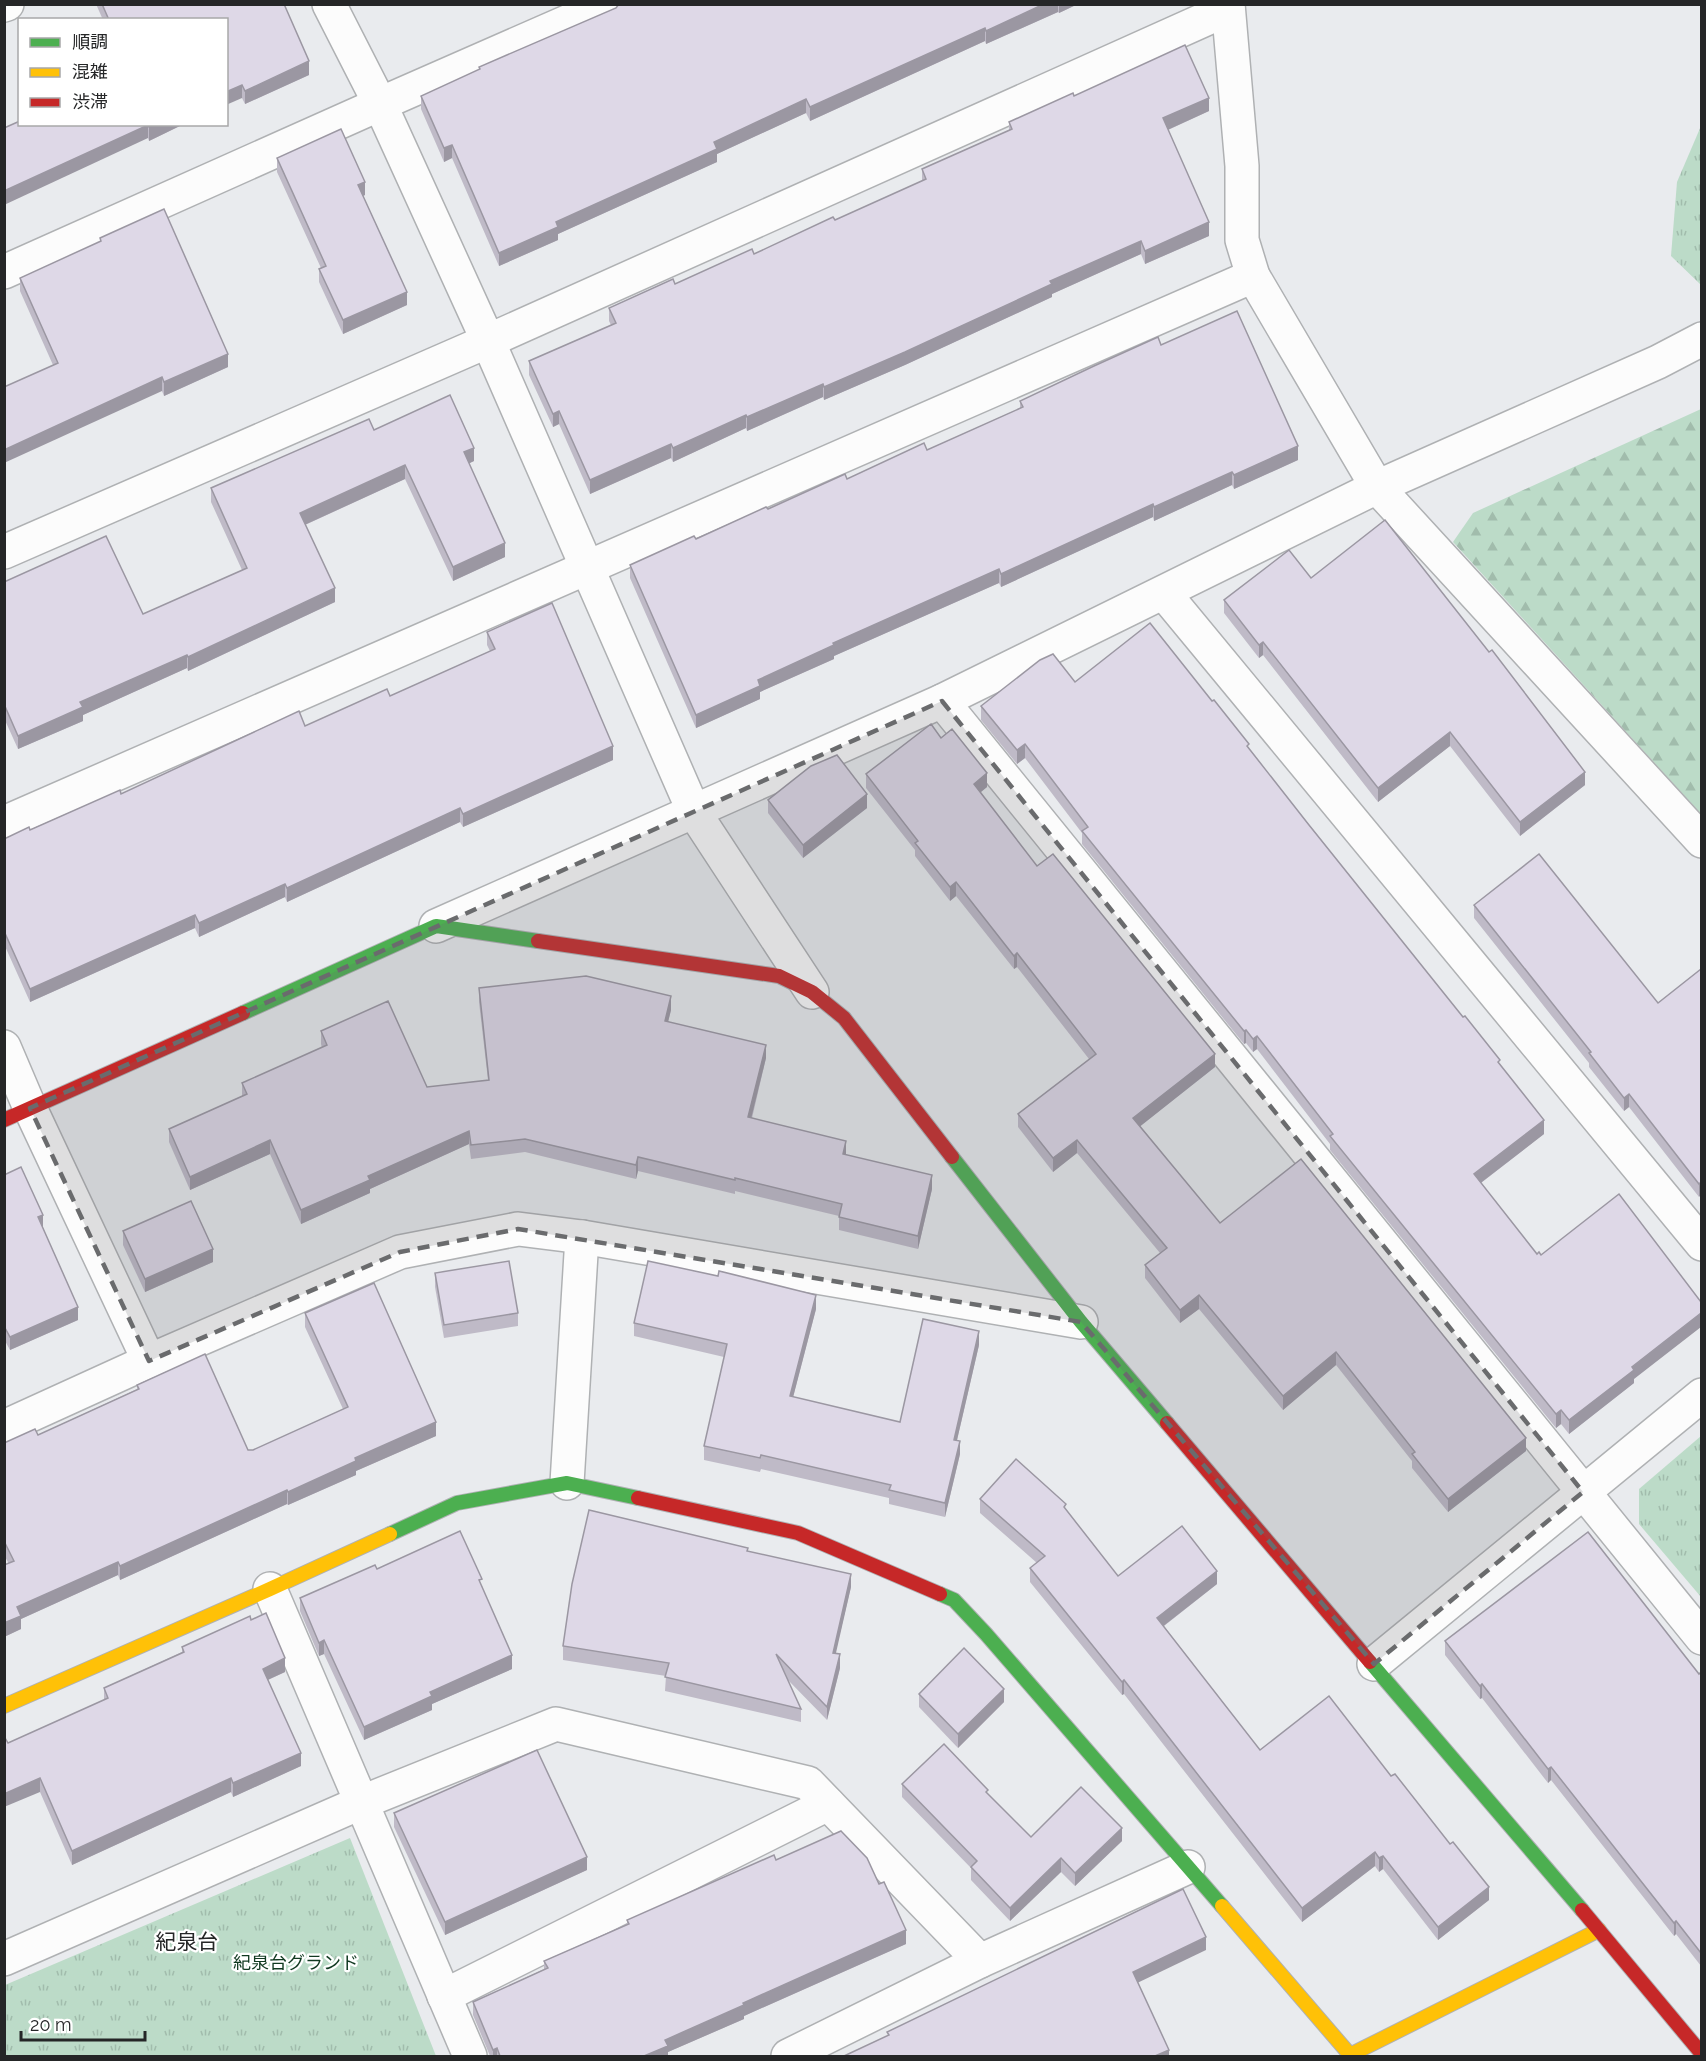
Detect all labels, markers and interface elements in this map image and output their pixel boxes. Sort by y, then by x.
legend [18,18,228,126]
text: 順調 [72,31,108,52]
text: 混雑 [72,61,108,82]
text: 渋滞 [72,91,108,112]
district label: 紀泉台 [156,1929,219,1954]
park label: 紀泉台グランド [233,1952,359,1973]
scale bar [21,2004,146,2042]
text: 20 m [30,2014,72,2035]

